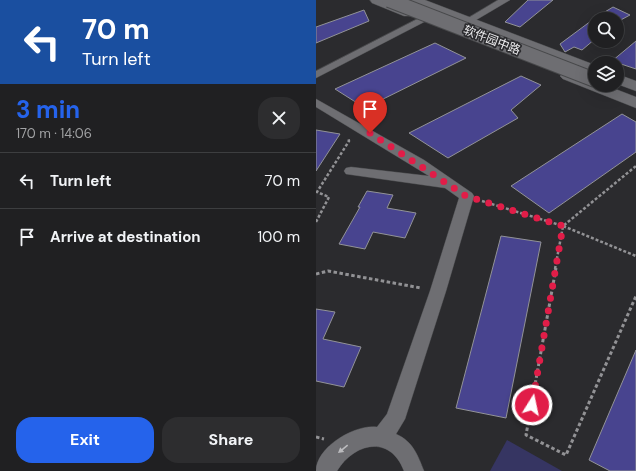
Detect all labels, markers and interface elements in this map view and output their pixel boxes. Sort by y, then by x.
text: 70 m [82,11,150,48]
map controls [588,12,624,92]
button: search [588,12,624,48]
icon: left [16,16,68,68]
street label: 软件园中路 [461,22,523,58]
text: Turn left [82,47,151,71]
button: layers [588,56,624,92]
pin [353,92,387,133]
text: 3 min [16,94,80,125]
button: close [258,97,300,139]
icon: arrive [359,98,381,120]
text: 170 m · 14:06 [16,125,92,142]
icon: left [16,170,38,192]
text: Turn left [50,171,111,191]
text: 70 m [265,171,300,191]
icon: arrive [16,226,38,248]
text: Arrive at destination [50,227,201,247]
text: 100 m [257,227,300,247]
position arrow [511,384,553,426]
button: Exit [16,417,154,463]
button: Share [162,417,300,463]
one-way arrow [337,445,348,453]

